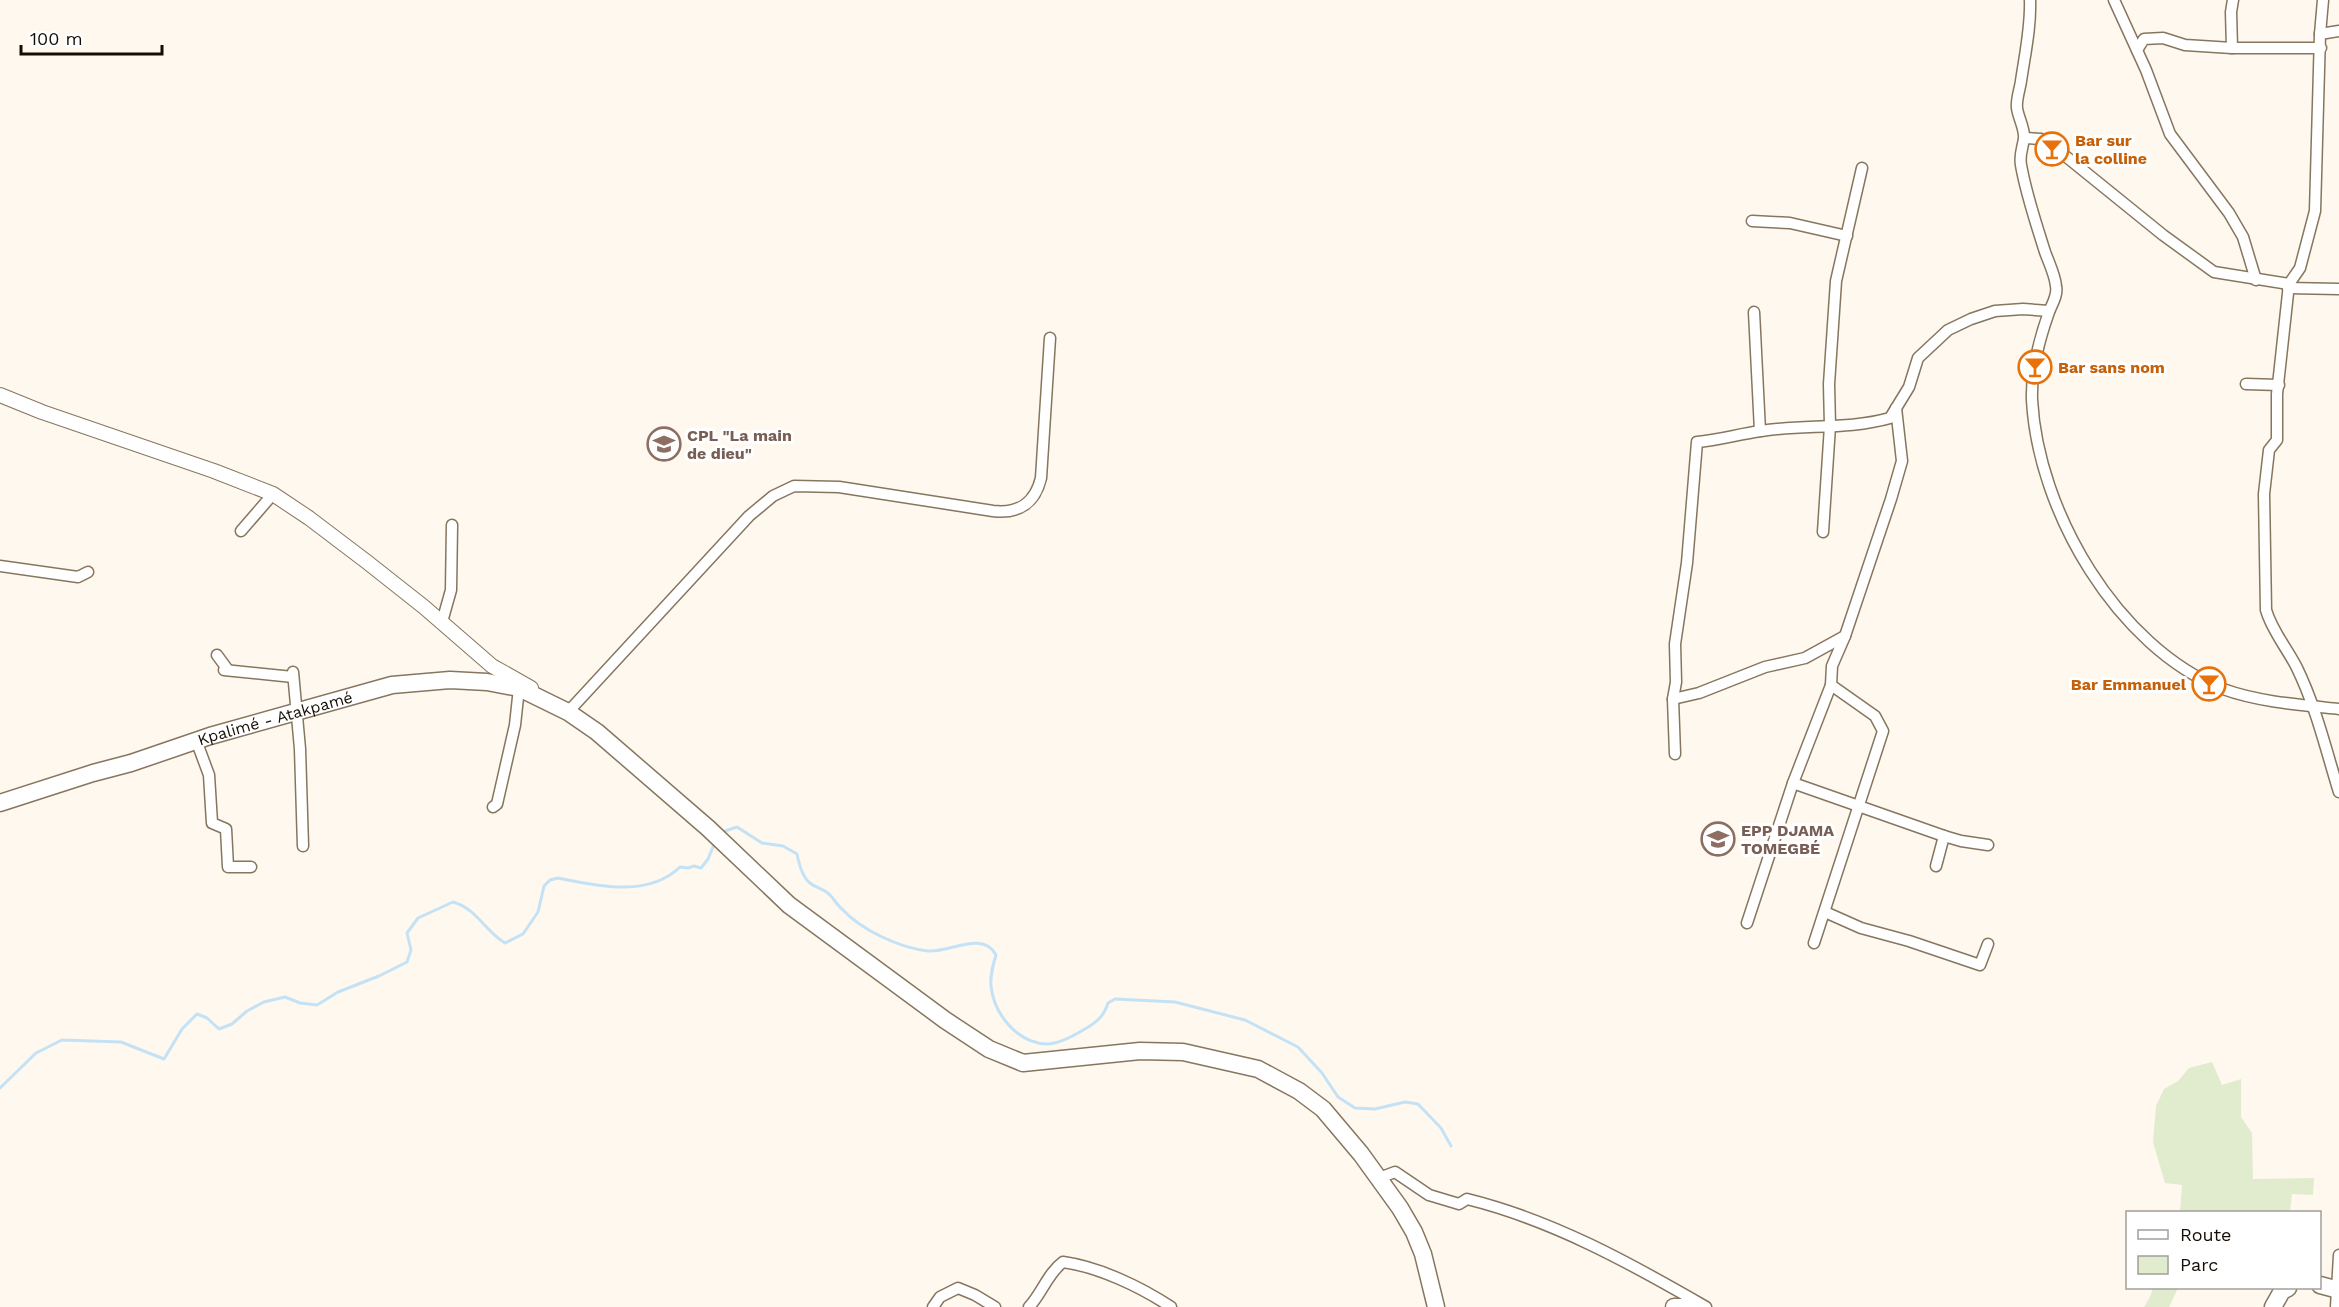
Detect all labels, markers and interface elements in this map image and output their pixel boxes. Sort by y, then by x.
scale bar [21,18,162,56]
text: 100 m [30,28,83,49]
bar icon: Bar sur la colline [2034,131,2070,167]
place label: Bar sur la colline [2075,131,2147,168]
bar icon: Bar sans nom [2017,349,2053,385]
place label: Bar sans nom [2058,358,2165,377]
school or university icon: CPL "La main de dieu" [646,426,682,462]
place label: CPL "La main de dieu" [687,426,792,463]
bar icon: Bar Emmanuel [2191,666,2227,702]
place label: Bar Emmanuel [2071,675,2187,694]
street label: Kpalimé - Atakpamé [195,687,355,749]
school or university icon: EPP DJAMA TOMEGBÉ [1700,821,1736,857]
place label: EPP DJAMA TOMEGBÉ [1741,821,1834,858]
legend [2126,1211,2321,1289]
text: Route [2180,1224,2232,1245]
text: Parc [2180,1254,2218,1275]

